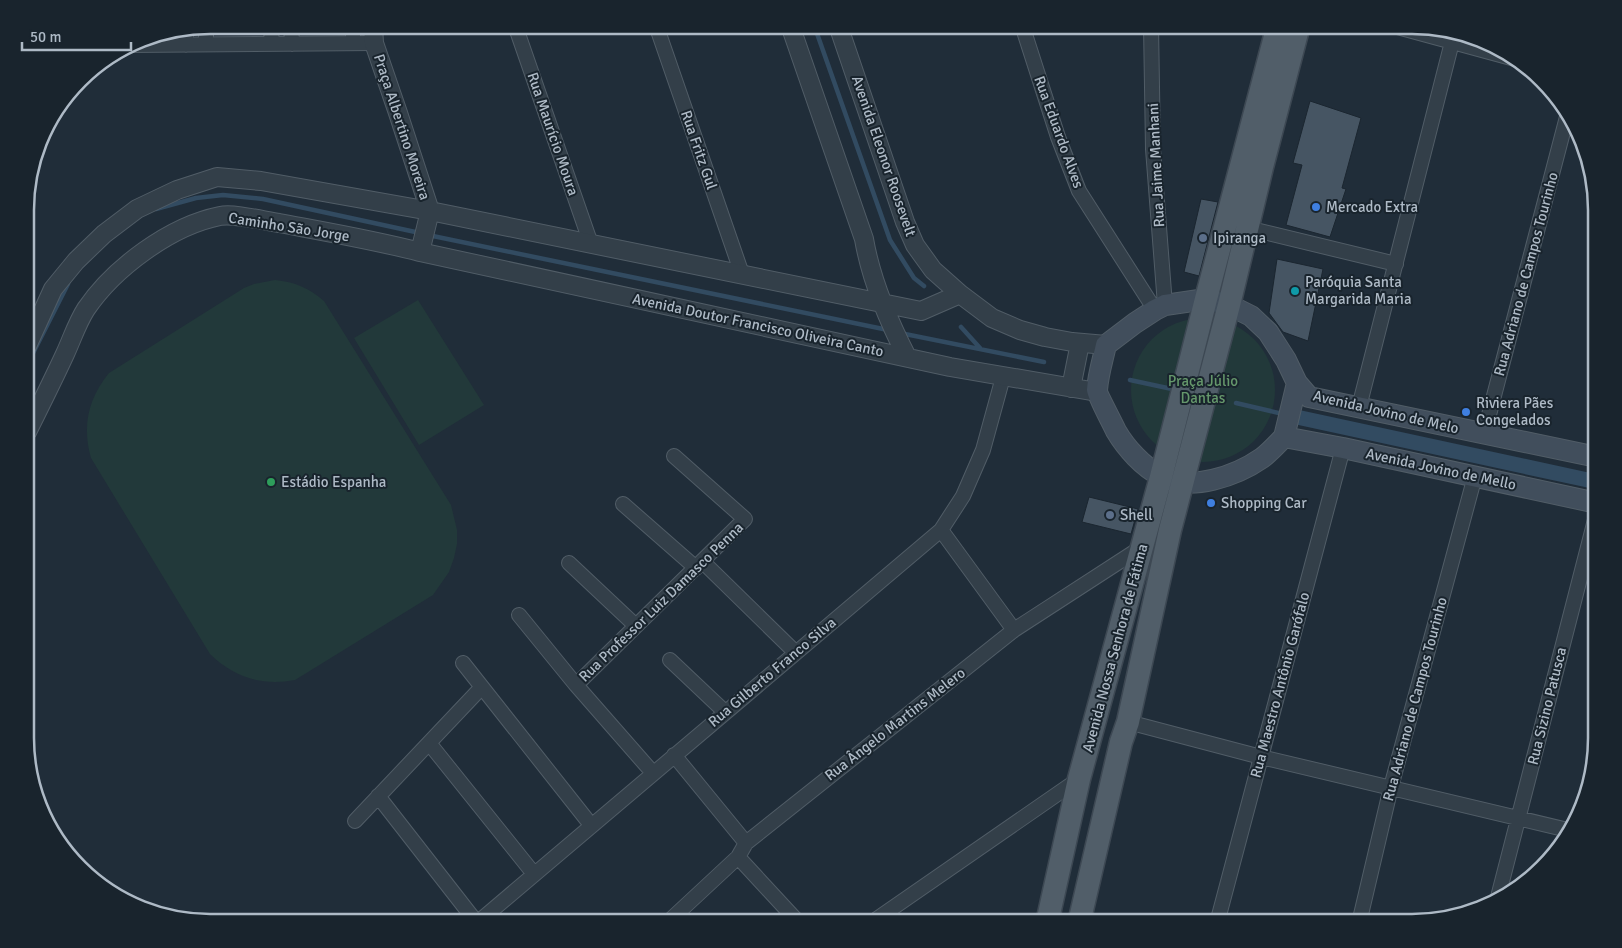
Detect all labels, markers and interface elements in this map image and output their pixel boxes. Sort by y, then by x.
scale bar [22,20,131,52]
text: 50 m [30,28,61,46]
street label: Praça Albertino Moreira [370,52,434,202]
street label: Rua Maurício Moura [523,70,583,198]
street label: Avenida Eleonor Roosevelt [848,73,920,239]
street label: Rua Eduardo Alves [1030,73,1088,191]
street label: Rua Jaime Manhani [1144,102,1168,228]
street label: Rua Fritz Gul [677,108,721,192]
street label: Rua Adriano de Campos Tourinho [1490,170,1562,378]
place label: Mercado Extra [1326,198,1418,216]
marker: Mercado Extra [1310,201,1322,213]
street label: Caminho São Jorge [227,209,351,245]
place label: Ipiranga [1213,229,1266,247]
marker: Ipiranga [1197,232,1209,244]
place label: Paróquia Santa Margarida Maria [1305,273,1412,308]
marker: Paróquia Santa Margarida Maria [1289,285,1301,297]
street label: Avenida Doutor Francisco Oliveira Canto [631,290,886,361]
park label: Praça Júlio Dantas [1168,372,1238,407]
street label: Avenida Jovino de Melo [1311,386,1461,438]
place label: Riviera Pães Congelados [1476,394,1554,429]
marker: Riviera Pães Congelados [1460,406,1472,418]
street label: Avenida Jovino de Mello [1364,444,1518,494]
place label: Estádio Espanha [281,473,386,491]
marker: Estádio Espanha [265,476,277,488]
place label: Shopping Car [1221,494,1307,512]
marker: Shopping Car [1205,497,1217,509]
place label: Shell [1120,506,1153,524]
marker: Shell [1104,509,1116,521]
street label: Rua Professor Luiz Damasco Penna [575,518,747,686]
street label: Avenida Nossa Senhora de Fátima [1078,542,1152,754]
street label: Rua Maestro Antônio Garófalo [1247,590,1314,780]
street label: Rua Adriano de Campos Tourinho [1379,595,1451,803]
street label: Rua Gilberto Franco Silva [704,613,840,731]
street label: Rua Sizino Patusca [1524,645,1570,767]
street label: Rua Ângelo Martins Melero [821,663,969,784]

